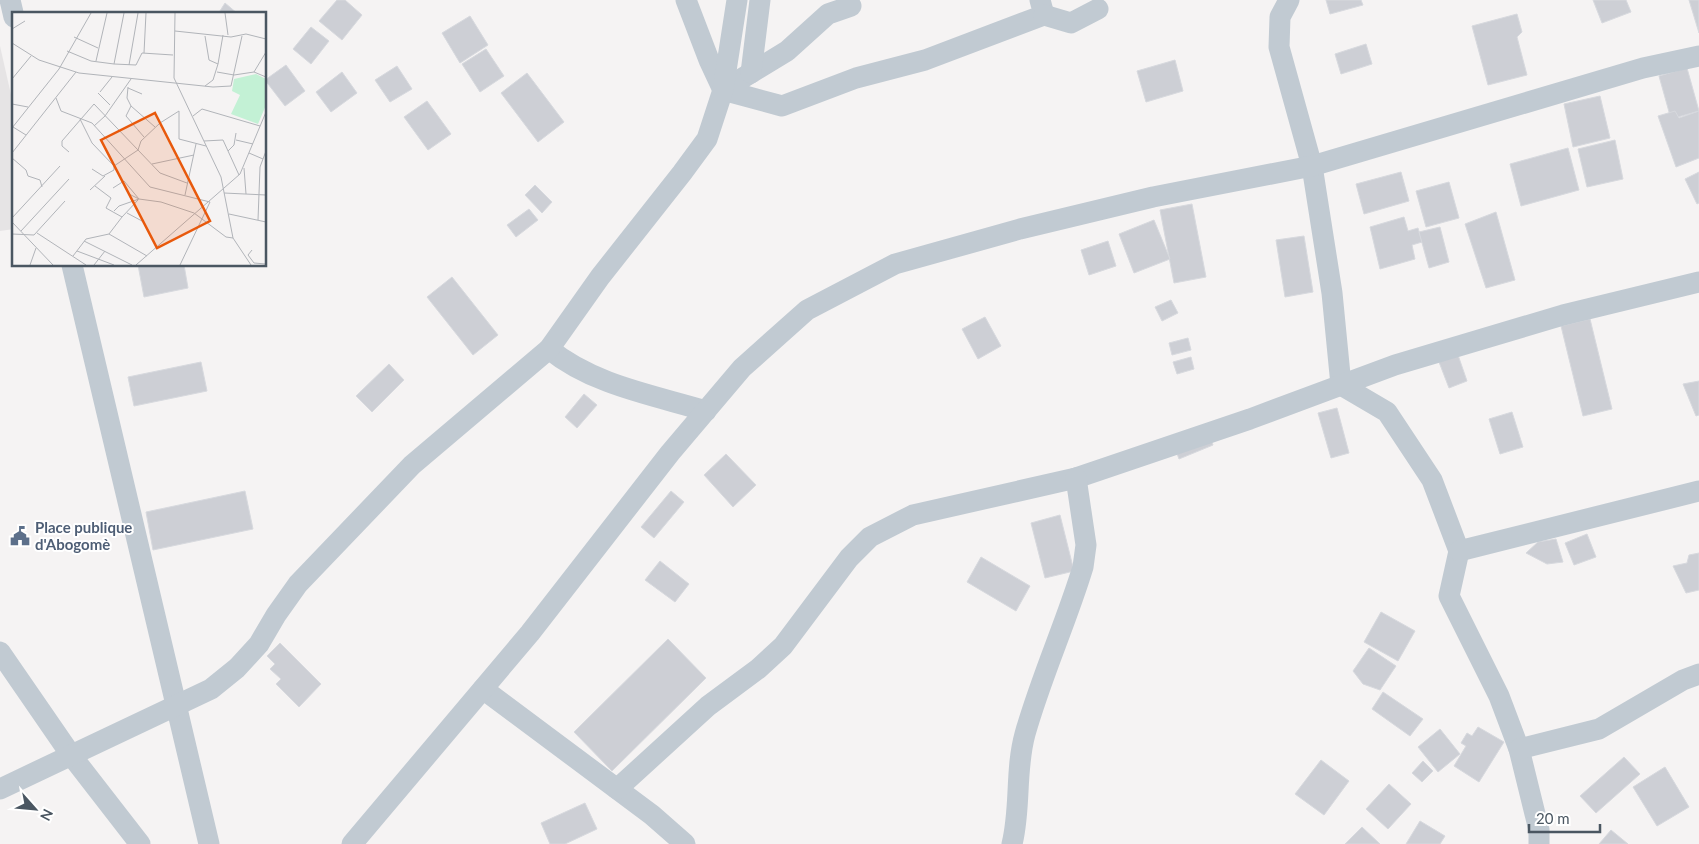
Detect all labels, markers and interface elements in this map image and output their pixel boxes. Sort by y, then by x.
inset map [12,12,266,266]
place label: Place publique d'Abogomè [35,518,132,553]
public building icon: Place publique d'Abogomè [9,525,31,547]
north arrow [10,784,60,834]
scale bar [1529,802,1600,834]
text: N [37,806,57,824]
text: 20 m [1536,809,1570,827]

